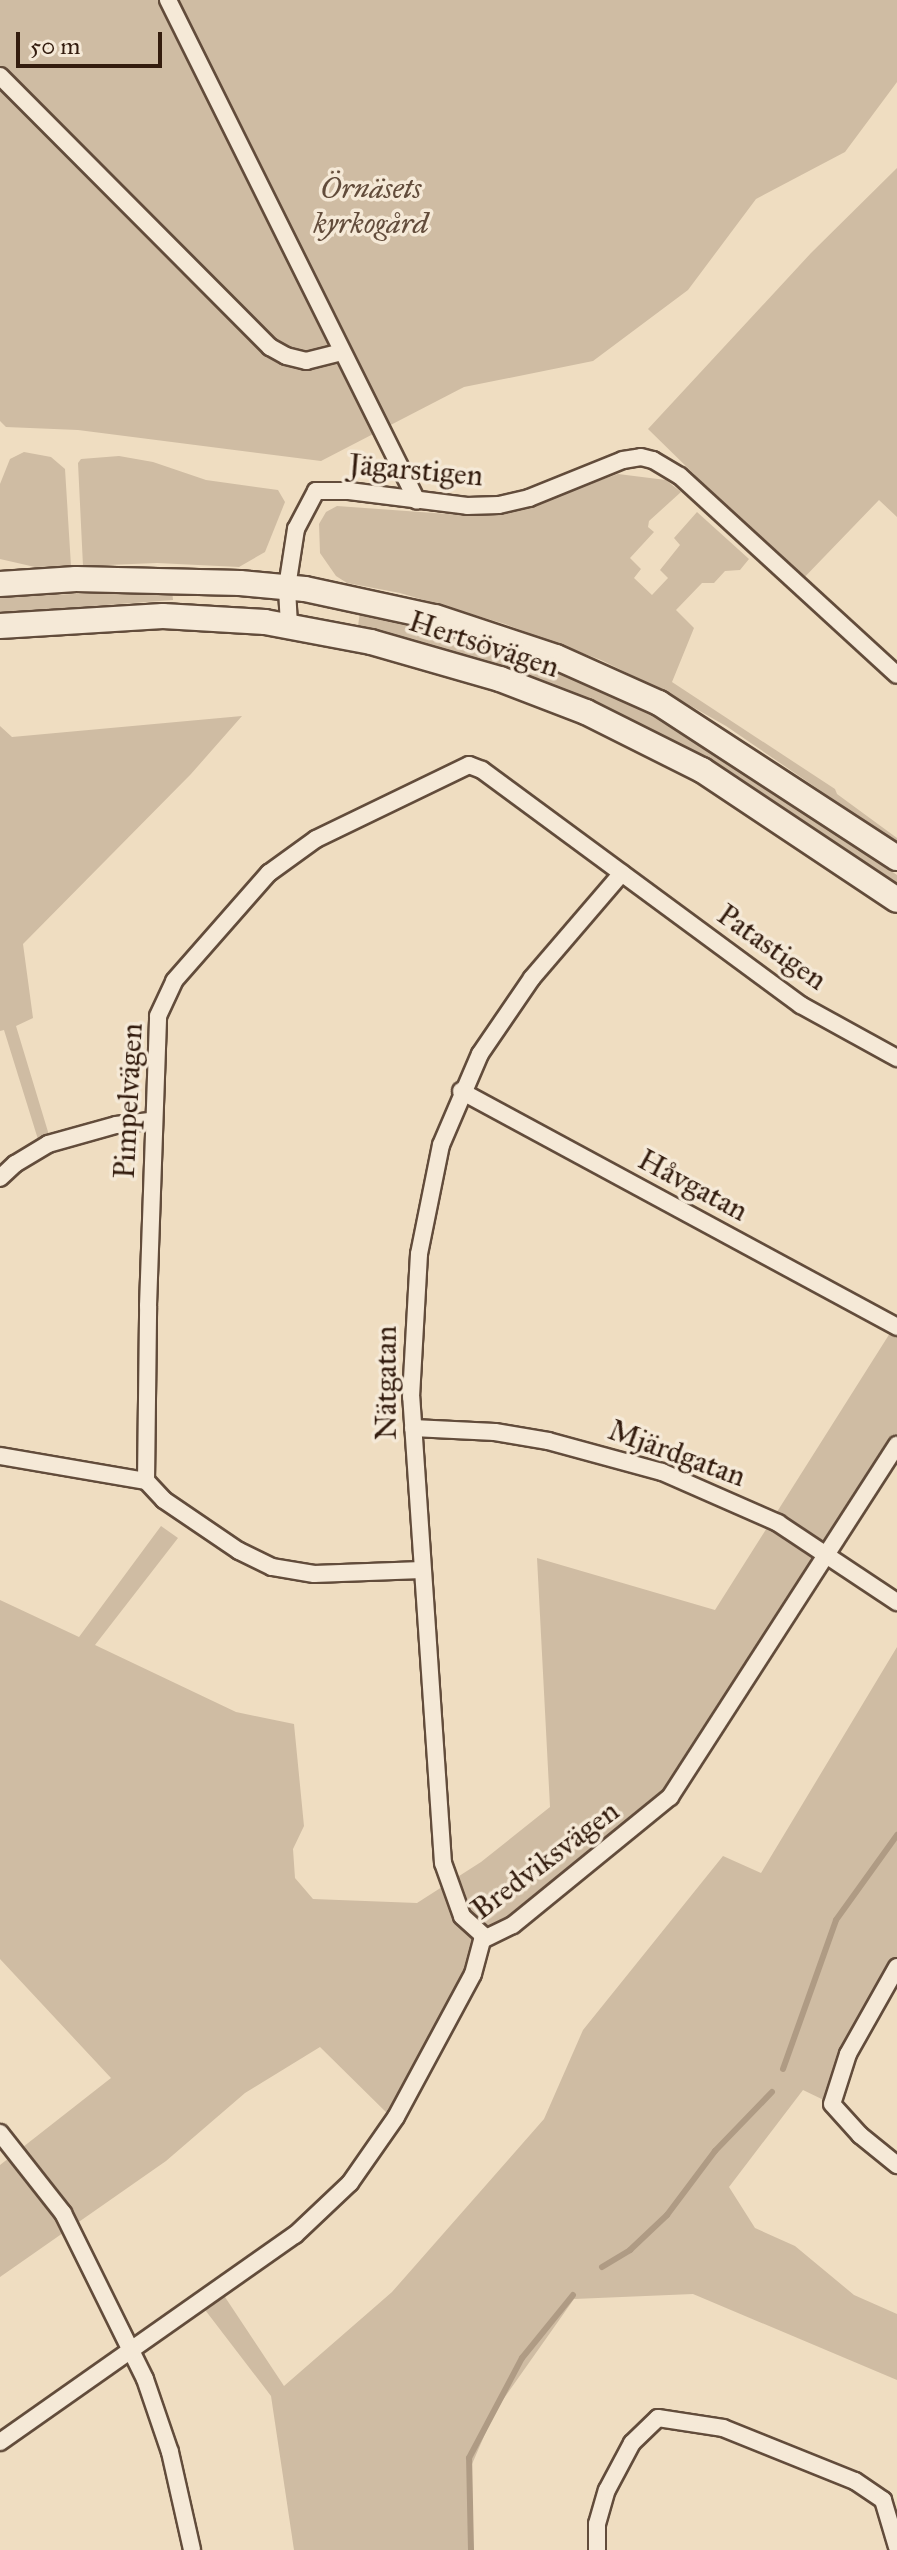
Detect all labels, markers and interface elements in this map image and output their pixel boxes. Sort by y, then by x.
scale bar [20,16,166,66]
text: 50 m [30,31,80,61]
park label: Örnäsets kyrkogård [314,170,428,240]
street label: Jägarstigen [347,446,485,494]
street label: Hertsövägen [404,603,564,685]
street label: Patastigen [710,896,834,998]
street label: Pimpelvägen [106,1022,150,1180]
street label: Håvgatan [632,1141,754,1229]
street label: Nätgatan [368,1326,404,1440]
street label: Mjärdgatan [604,1412,750,1494]
street label: Bredviksvägen [464,1793,626,1927]

